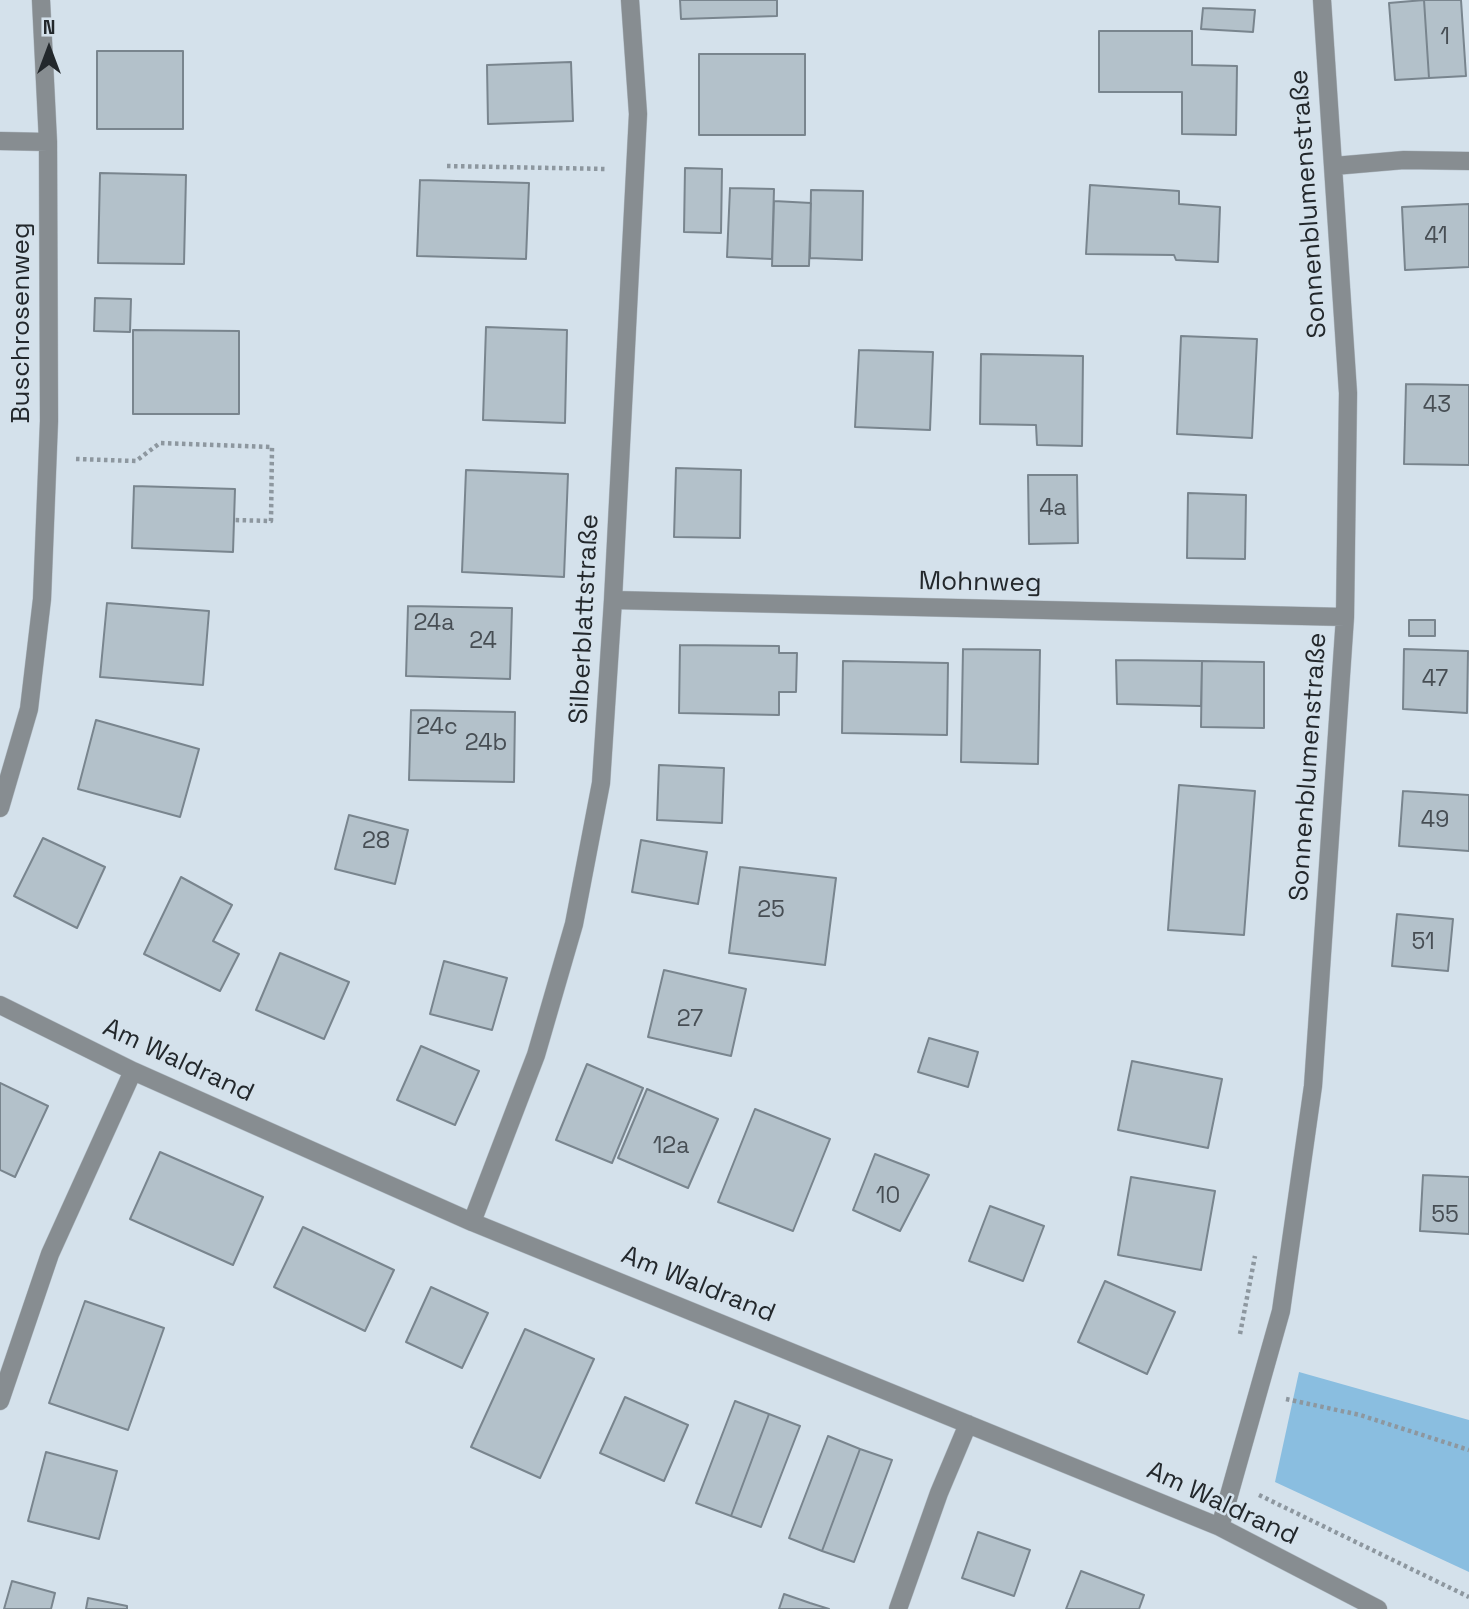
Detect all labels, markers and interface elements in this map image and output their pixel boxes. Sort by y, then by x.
north arrow [14,14,84,84]
text: N [43,15,55,40]
house number: 1 [1440,24,1450,52]
street label: Sonnenblumenstraße [1284,69,1334,339]
street label: Buschrosenweg [6,222,38,424]
house number: 41 [1424,223,1448,251]
house number: 43 [1423,392,1451,420]
house number: 4a [1039,495,1067,523]
street label: Silberblattstraße [564,513,606,725]
street label: Mohnweg [918,566,1042,600]
house number: 24a [414,610,454,638]
house number: 24 [469,628,497,656]
street label: Sonnenblumenstraße [1284,632,1334,902]
house number: 47 [1422,666,1448,694]
house number: 24c [416,714,458,742]
house number: 24b [465,730,507,758]
house number: 49 [1421,807,1449,835]
house number: 28 [362,828,390,856]
house number: 25 [757,897,785,925]
house number: 51 [1411,929,1435,957]
house number: 27 [677,1006,703,1034]
street label: Am Waldrand [98,1012,258,1110]
house number: 12a [653,1133,689,1161]
house number: 10 [876,1183,900,1211]
house number: 55 [1431,1202,1459,1230]
street label: Am Waldrand [617,1240,779,1330]
street label: Am Waldrand [1142,1455,1302,1553]

